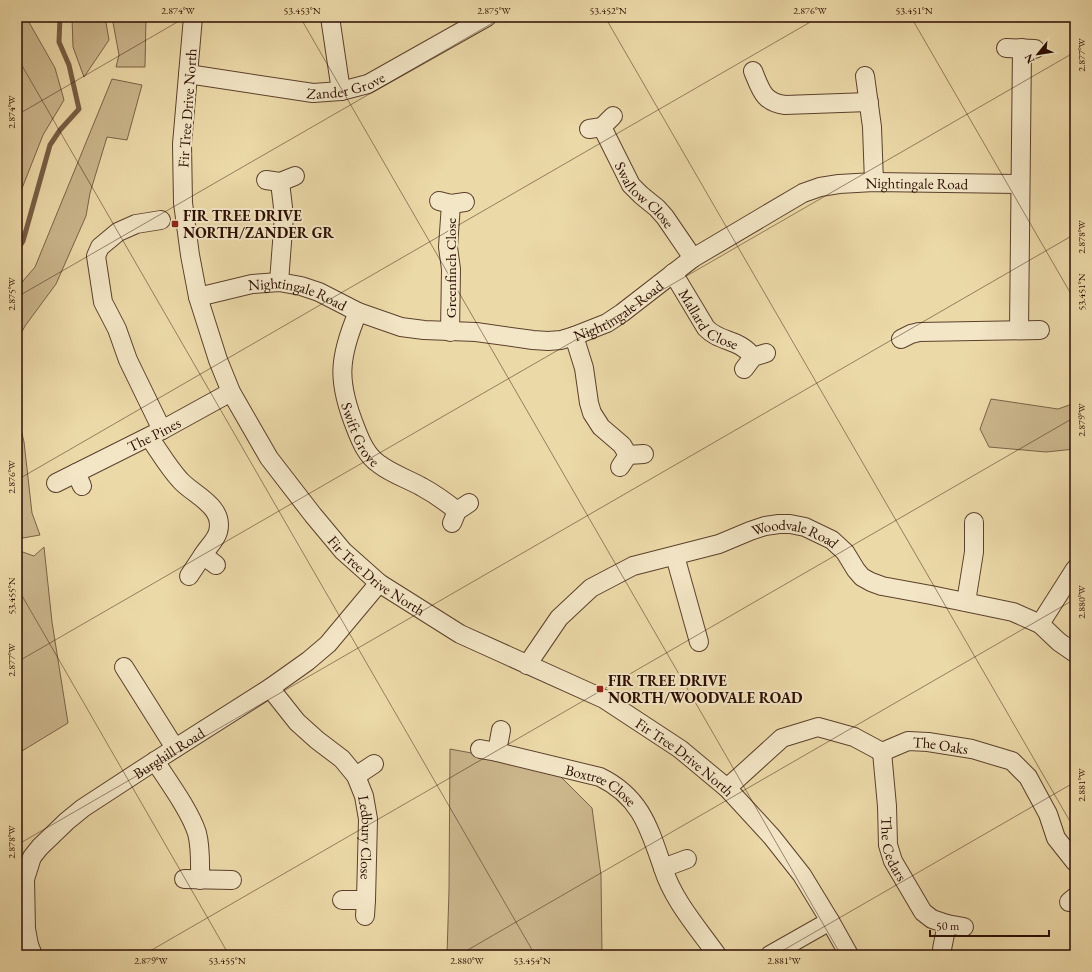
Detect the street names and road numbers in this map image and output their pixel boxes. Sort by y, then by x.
street label: Fir Tree Drive North [173,48,201,168]
street label: Zander Grove [305,67,388,103]
street label: Swallow Close [611,158,679,232]
street label: Nightingale Road [865,172,969,193]
street label: Greenfinch Close [441,218,460,318]
street label: Nightingale Road [247,272,351,314]
street label: Nightingale Road [570,275,667,345]
street label: Mallard Close [675,285,742,353]
street label: Swift Grove [338,400,384,470]
street label: The Pines [124,412,184,455]
street label: Woodvale Road [749,515,844,552]
street label: Fir Tree Drive North [324,531,429,620]
street label: Fir Tree Drive North [632,713,739,800]
street label: Burghill Road [129,722,208,782]
street label: The Oaks [912,732,970,758]
street label: Boxtree Close [563,759,641,810]
street label: Ledbury Close [354,793,378,880]
street label: The Cedars [878,816,912,884]

